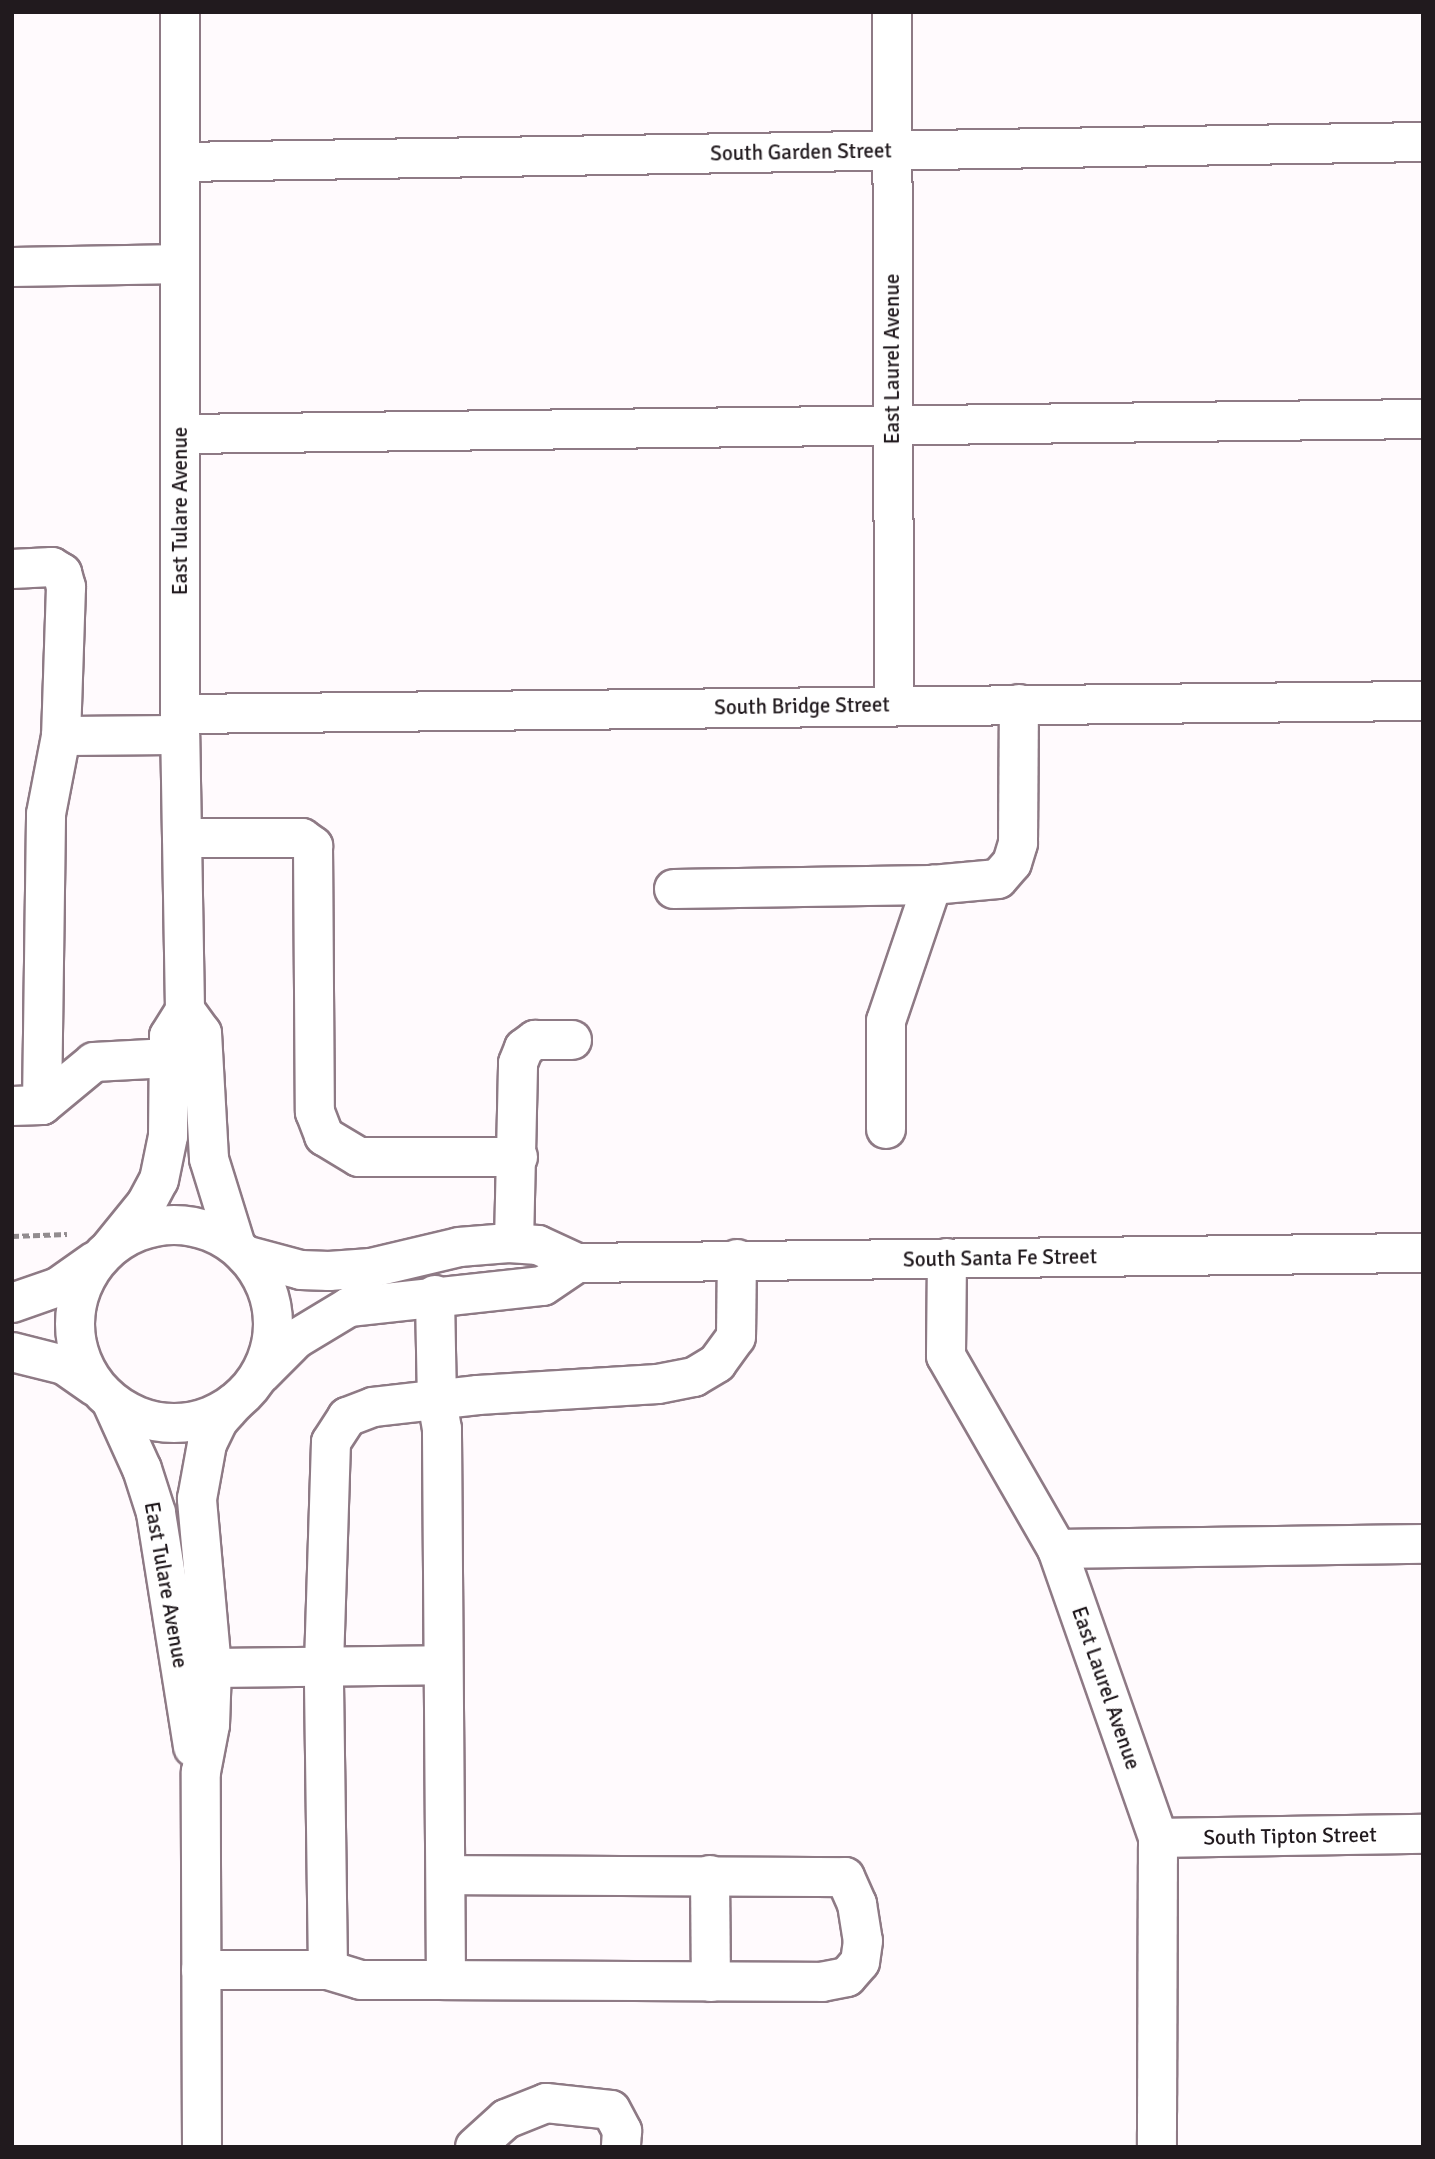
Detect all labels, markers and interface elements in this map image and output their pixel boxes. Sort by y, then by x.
street label: South Garden Street [710,138,892,166]
street label: East Laurel Avenue [879,274,905,444]
street label: East Tulare Avenue [167,427,193,595]
street label: South Bridge Street [714,692,890,720]
street label: South Santa Fe Street [903,1244,1097,1272]
street label: East Tulare Avenue [139,1500,193,1670]
street label: East Laurel Avenue [1066,1603,1146,1773]
street label: South Tipton Street [1203,1822,1377,1850]

